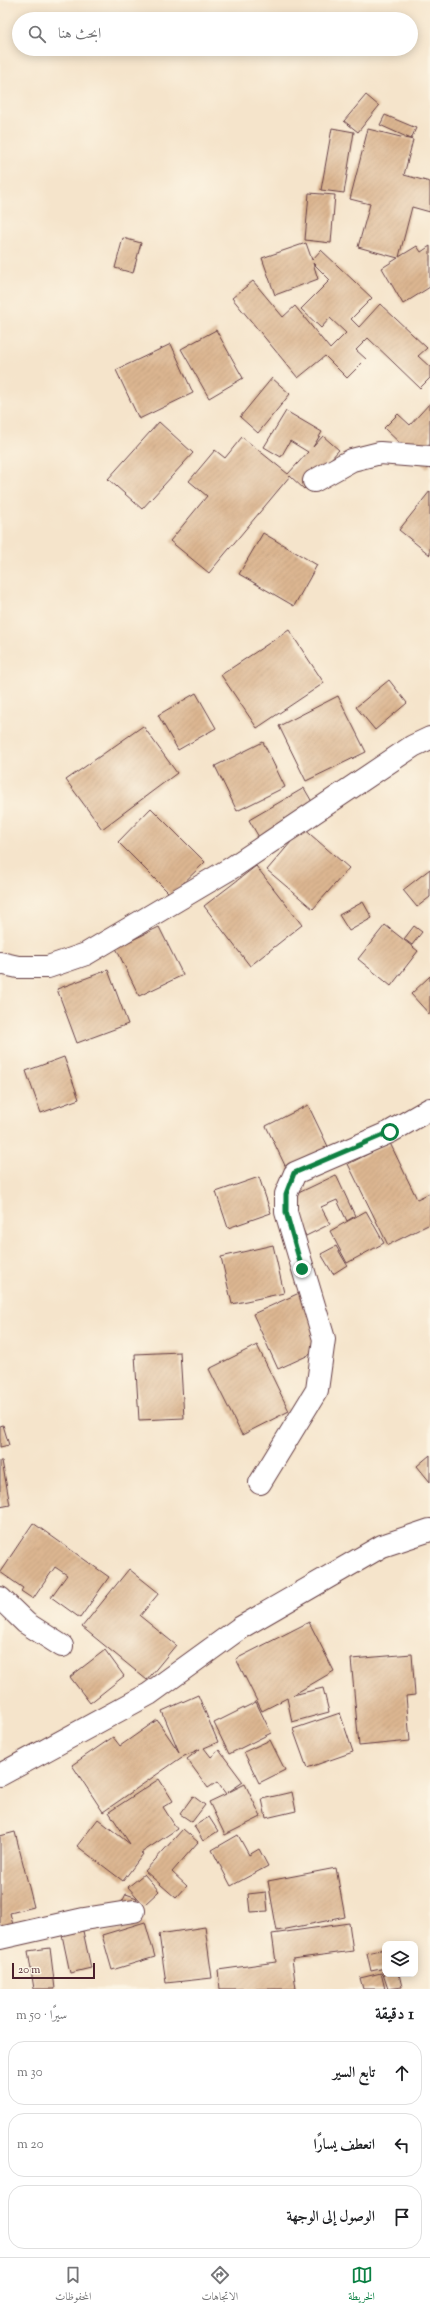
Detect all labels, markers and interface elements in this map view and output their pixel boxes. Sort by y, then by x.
search box [12,12,418,56]
icon: search [26,23,48,45]
text: ابحث هنا [58,24,101,45]
route start [381,1123,399,1141]
route end [293,1260,311,1278]
map controls [382,1941,418,1977]
button: layers [382,1941,418,1977]
scale bar [12,1961,95,1980]
text: 20 m [18,1962,40,1978]
text: 1 دقيقة [375,2003,414,2027]
text: سيرًا · 50 m [16,2007,67,2025]
icon: ahead [391,2062,413,2084]
text: تابع السير [333,2063,375,2084]
text: 30 m [17,2064,43,2082]
icon: left [391,2134,413,2156]
text: انعطف يسارًا [314,2135,375,2156]
text: 20 m [17,2136,44,2154]
icon: arrive [391,2206,413,2228]
text: الوصول إلى الوجهة [286,2207,375,2228]
tab: المحفوظات [55,2264,91,2307]
tab: الاتجاهات [201,2264,238,2307]
tab: الخريطة [348,2264,375,2307]

